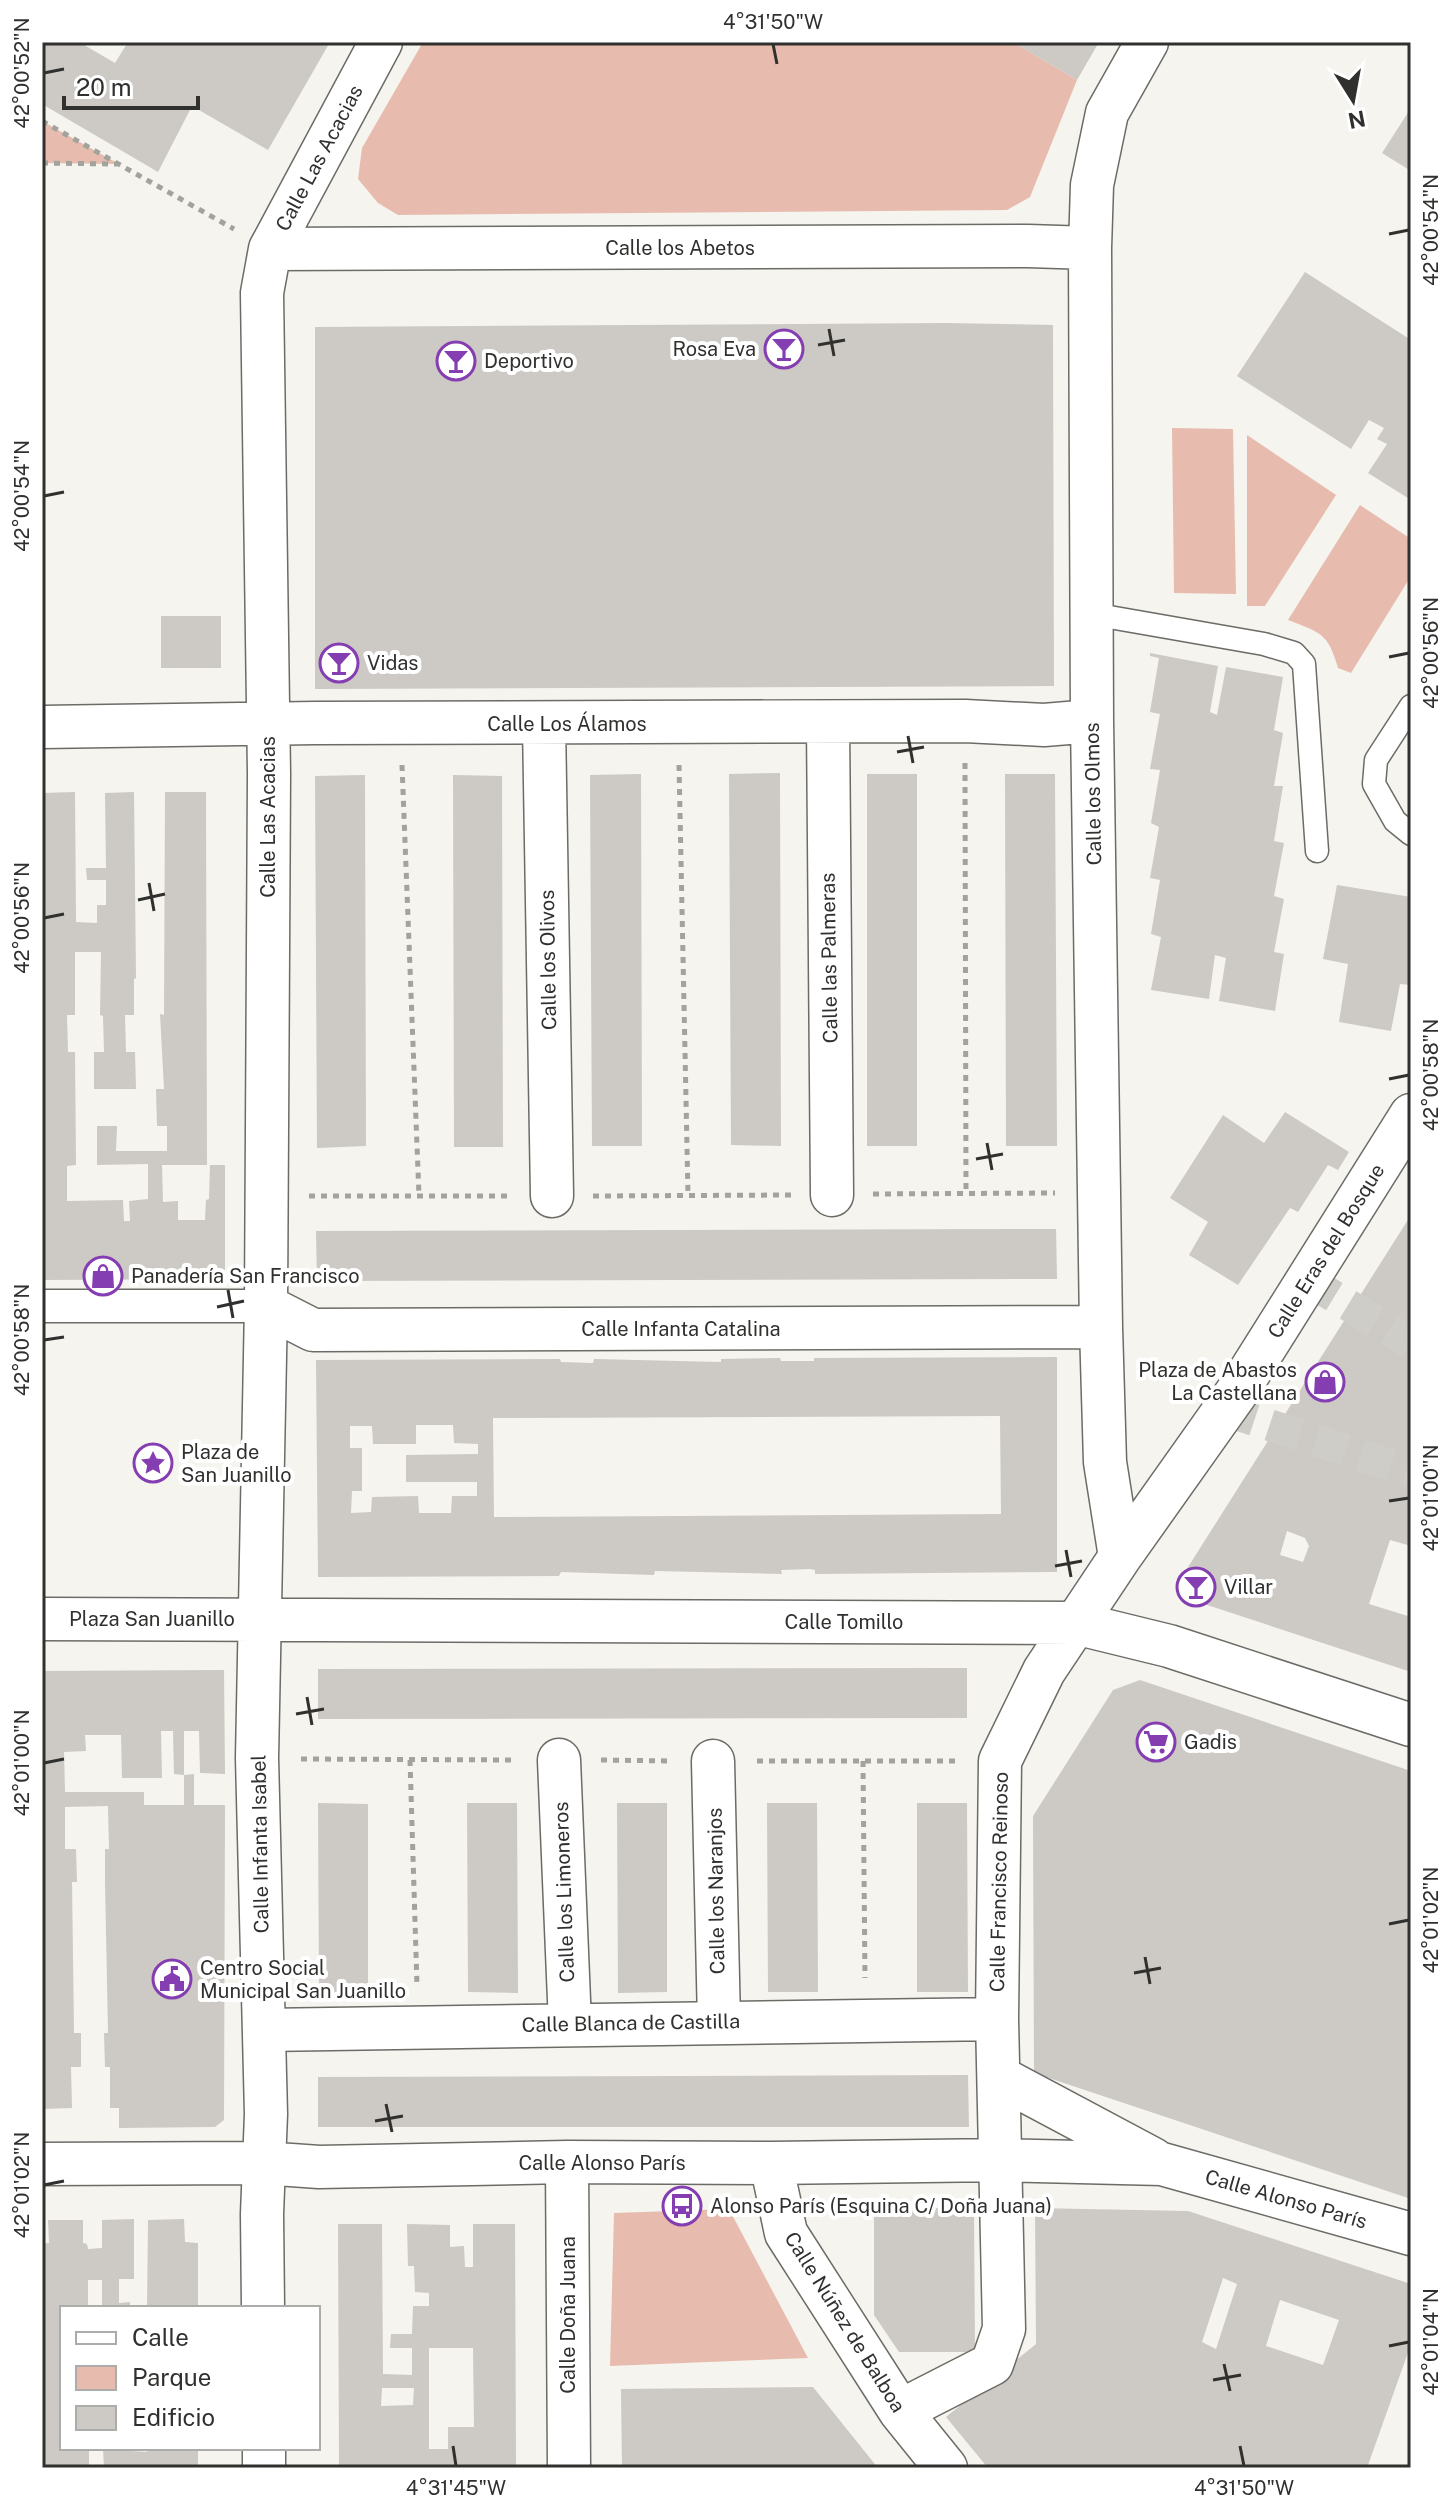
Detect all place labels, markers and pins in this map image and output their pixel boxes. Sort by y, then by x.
bar icon: Rosa Eva [763,328,805,370]
place label: Rosa Eva [672,337,756,361]
bar icon: Deportivo [435,340,477,382]
place label: Deportivo [484,349,574,373]
bar icon: Vidas [318,642,360,684]
place label: Vidas [367,651,418,675]
shop icon: Panadería San Francisco [82,1255,124,1297]
place label: Panadería San Francisco [131,1264,360,1288]
place label: Plaza de Abastos La Castellana [1138,1358,1297,1405]
shop icon: Plaza de Abastos La Castellana [1304,1361,1346,1403]
place label: Plaza de San Juanillo [181,1440,291,1487]
place icon: Plaza de San Juanillo [132,1442,174,1484]
bar icon: Villar [1175,1566,1217,1608]
place label: Villar [1224,1575,1273,1599]
supermarket icon: Gadis [1135,1721,1177,1763]
place label: Gadis [1184,1730,1237,1754]
place label: Centro Social Municipal San Juanillo [200,1956,406,2003]
public building icon: Centro Social Municipal San Juanillo [151,1958,193,2000]
bus stop icon: Alonso París (Esquina C/ Doña Juana) [661,2185,703,2227]
place label: Alonso París (Esquina C/ Doña Juana) [710,2194,1052,2218]

